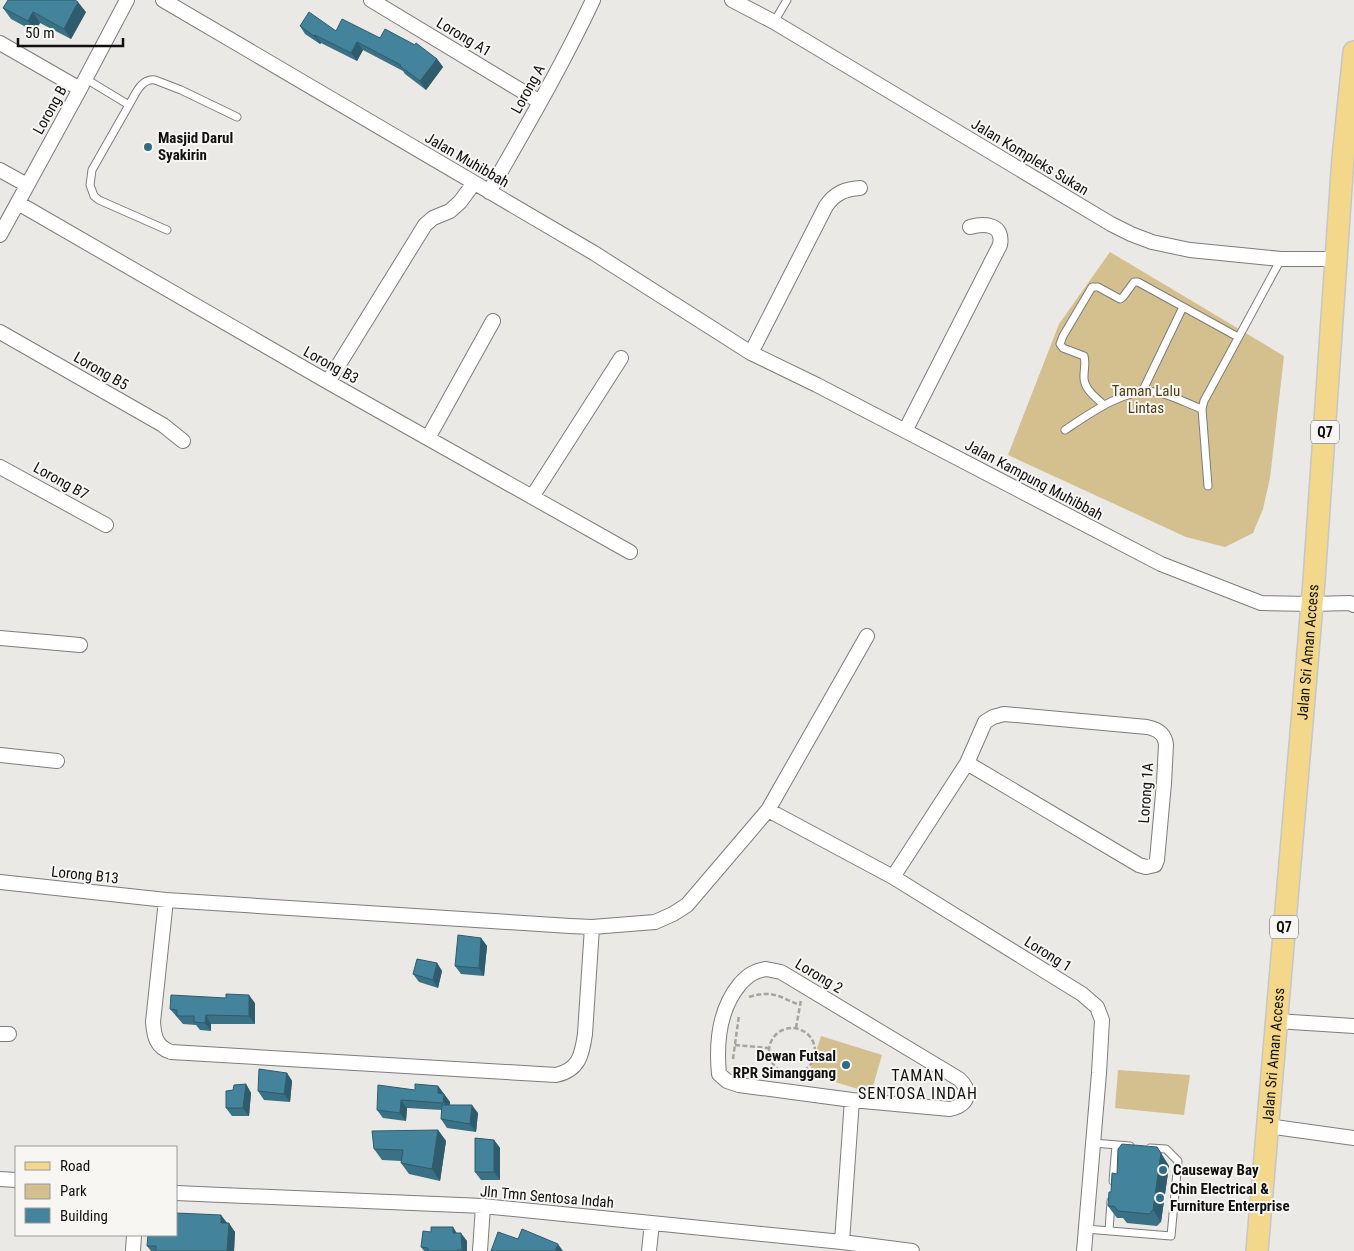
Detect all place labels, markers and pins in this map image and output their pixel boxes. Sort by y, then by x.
place label: Masjid Darul Syakirin [158,129,233,164]
marker: Masjid Darul Syakirin [142,141,154,153]
place label: Dewan Futsal RPR Simanggang [733,1047,836,1082]
marker: Dewan Futsal RPR Simanggang [840,1059,852,1071]
place label: Causeway Bay [1173,1161,1259,1179]
marker: Causeway Bay [1157,1164,1169,1176]
place label: Chin Electrical & Furniture Enterprise [1170,1180,1290,1215]
marker: Chin Electrical & Furniture Enterprise [1154,1192,1166,1204]

